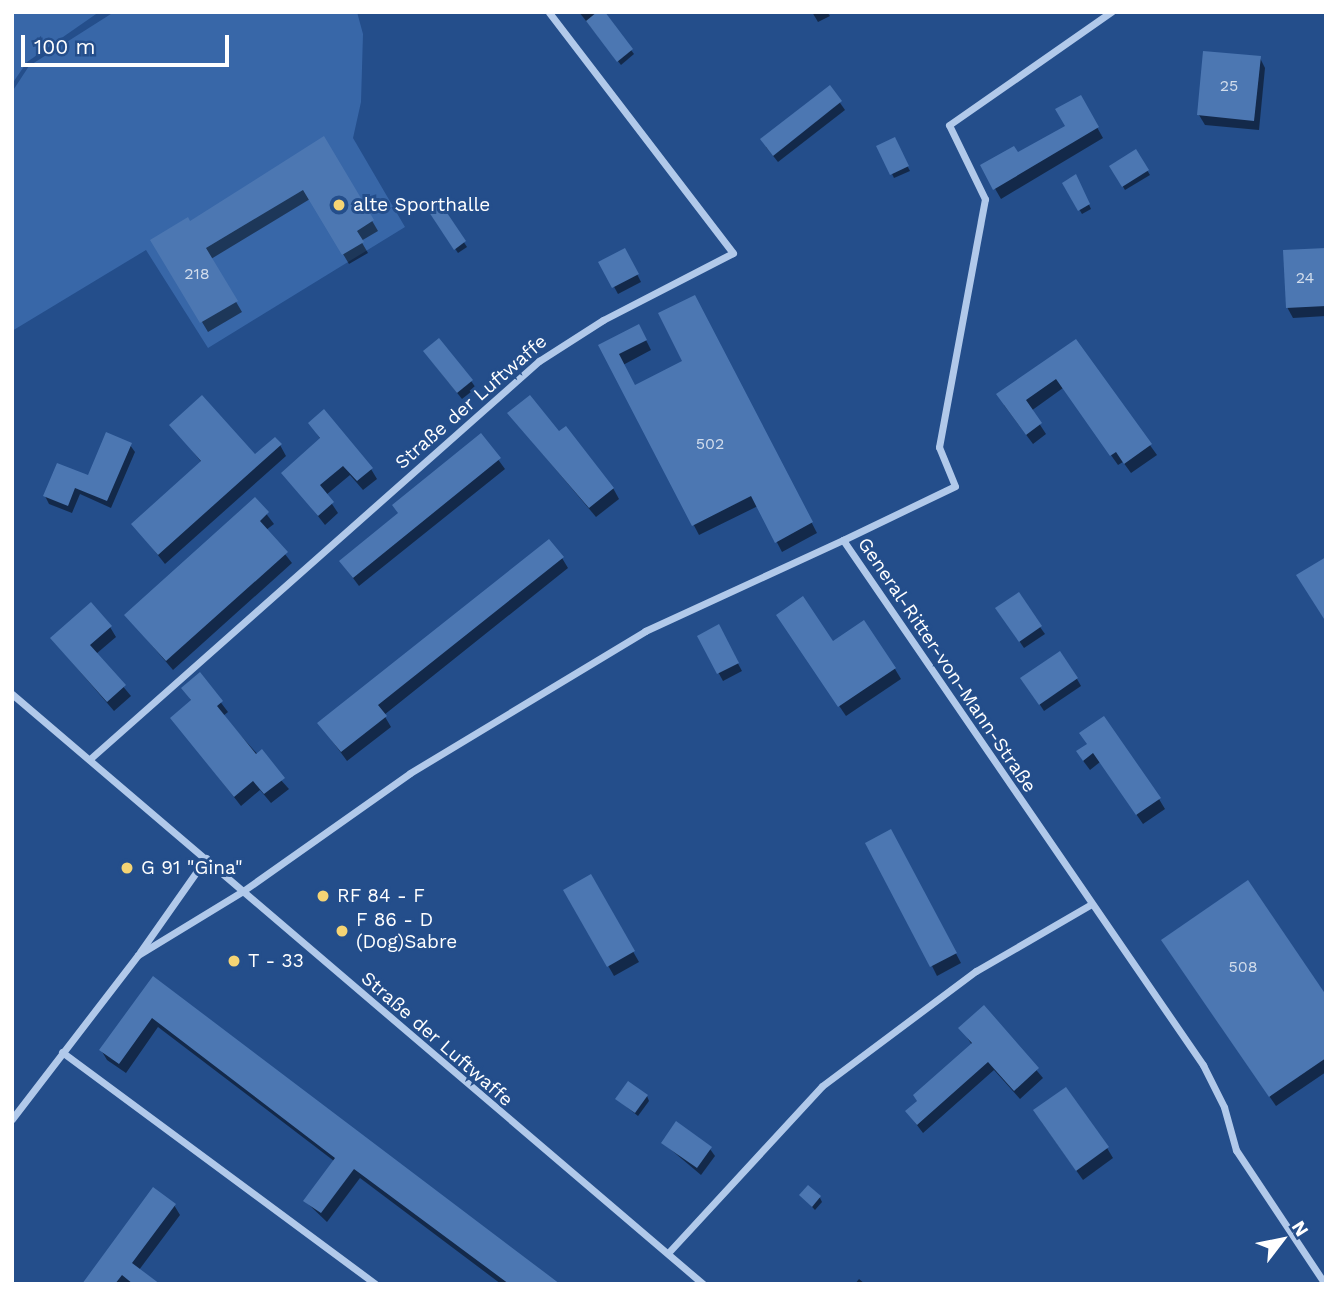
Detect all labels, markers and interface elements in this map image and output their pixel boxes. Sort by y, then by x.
scale bar [24,21,233,65]
text: 100 m [34,34,96,59]
house number: 25 [1220,76,1238,96]
place label: alte Sporthalle [353,194,490,216]
marker: alte Sporthalle [331,197,347,213]
house number: 218 [184,264,210,284]
house number: 24 [1296,268,1314,288]
street label: Straße der Luftwaffe [390,330,552,474]
house number: 502 [696,434,724,454]
street label: General-Ritter-von-Mann-Straße [853,533,1041,797]
place label: G 91 "Gina" [141,857,243,879]
marker: G 91 "Gina" [119,860,135,876]
place label: RF 84 - F [337,885,425,907]
marker: RF 84 - F [315,888,331,904]
place label: F 86 - D (Dog)Sabre [356,909,457,953]
marker: F 86 - D (Dog)Sabre [334,923,350,939]
place label: T - 33 [248,950,304,972]
marker: T - 33 [226,953,242,969]
house number: 508 [1228,957,1258,977]
street label: Straße der Luftwaffe [356,967,518,1111]
north arrow [1247,1205,1317,1275]
text: N [1287,1217,1314,1241]

